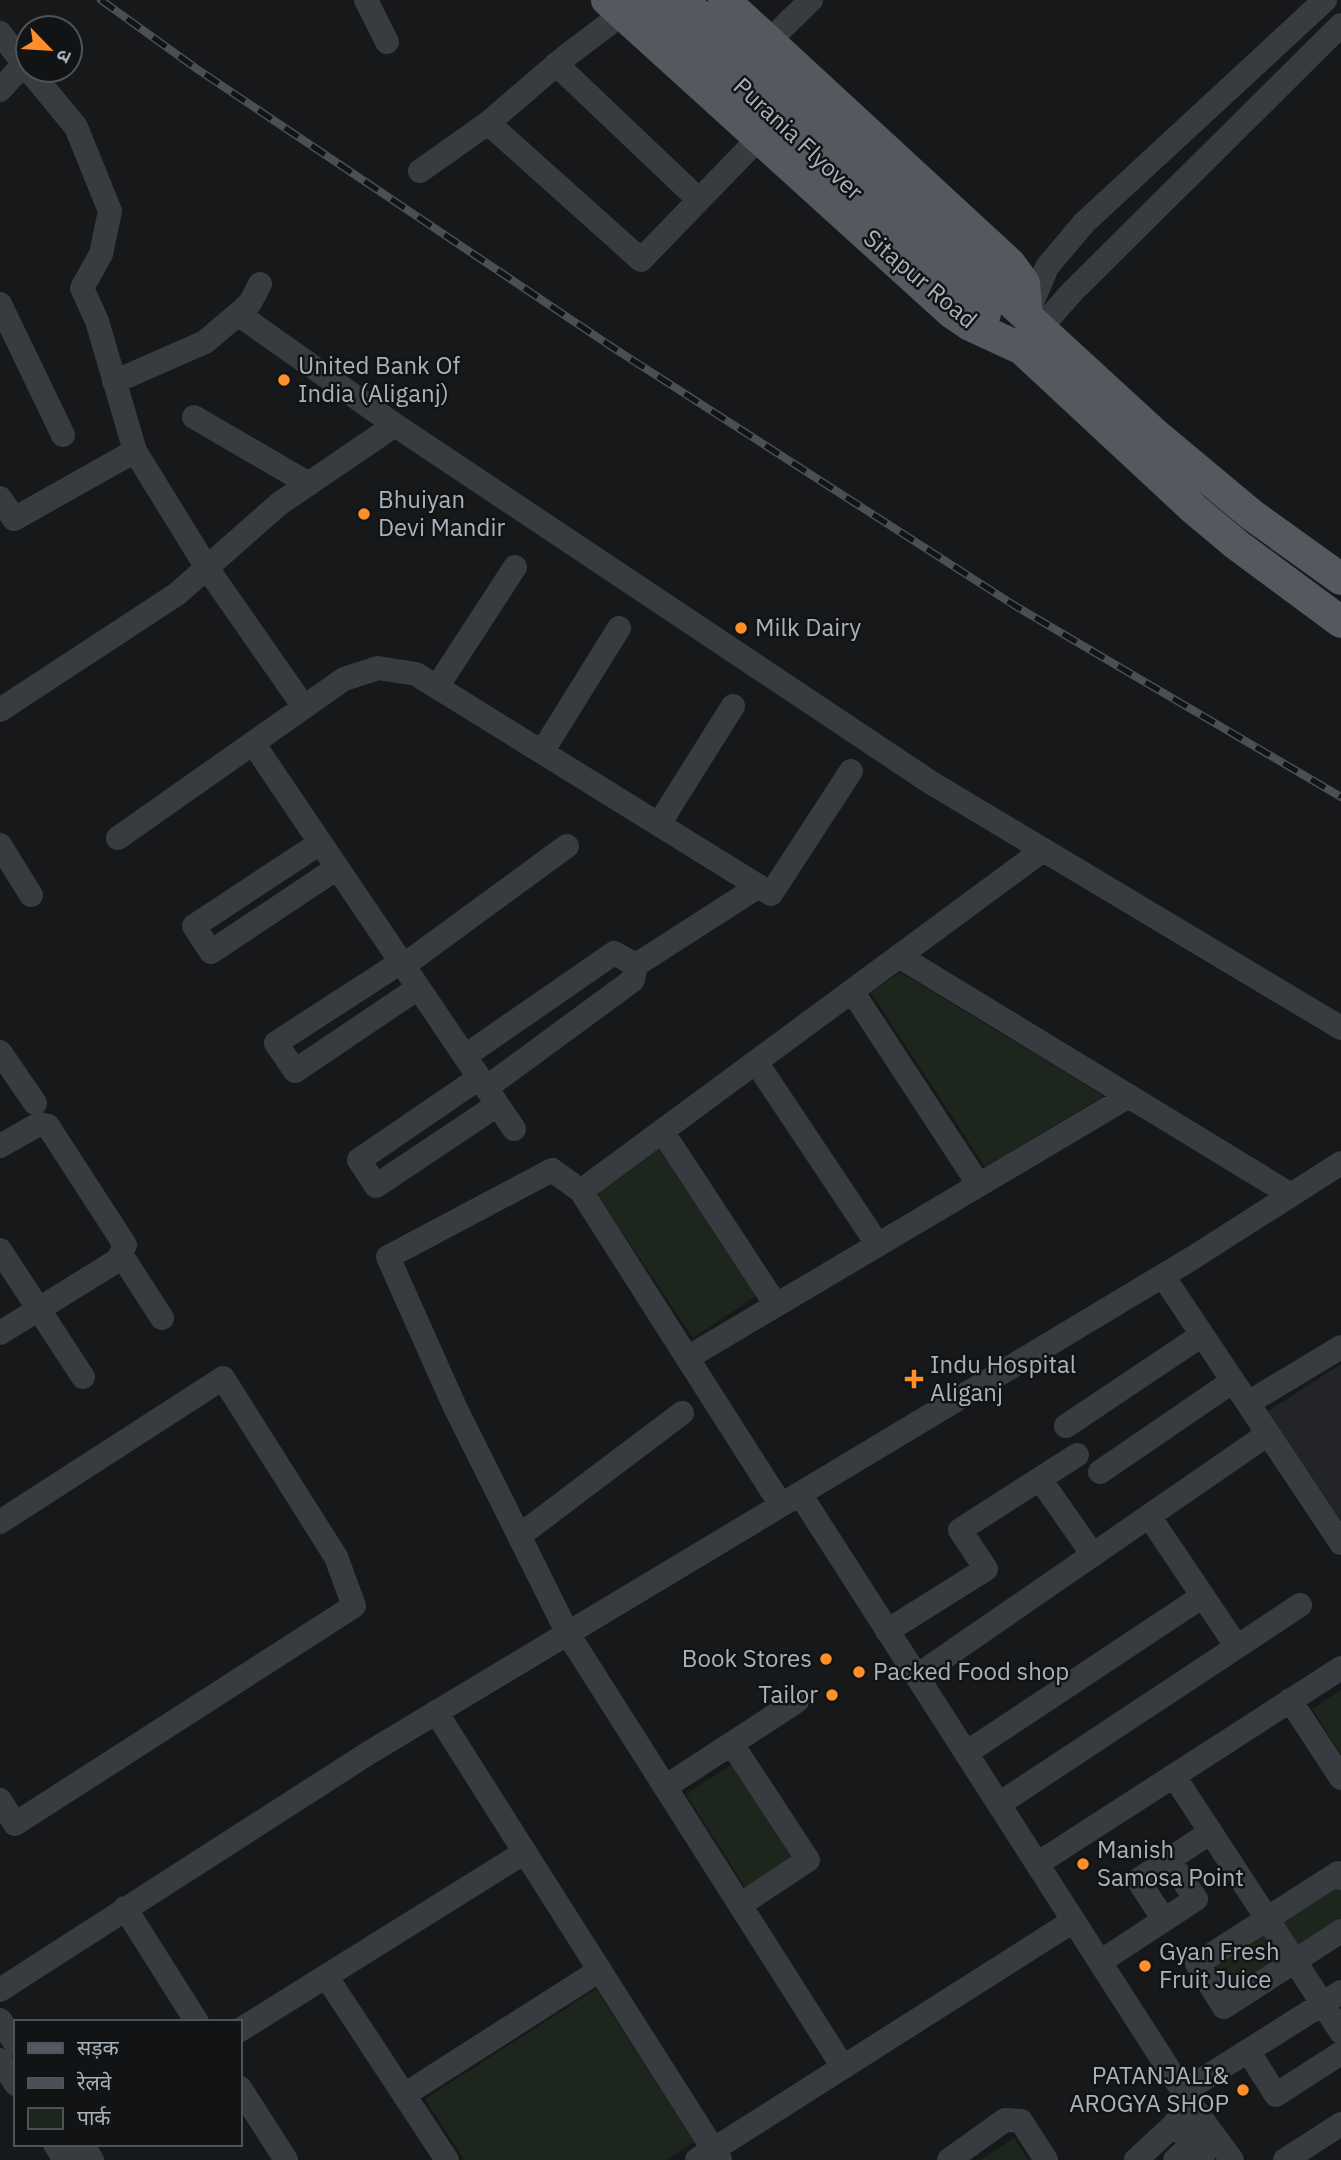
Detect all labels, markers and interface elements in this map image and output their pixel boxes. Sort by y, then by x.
north arrow [14,14,84,84]
text: उ [51,46,78,67]
street label: Purania Flyover [727,70,871,207]
street label: Sitapur Road [857,221,984,335]
place label: United Bank Of India (Aliganj) [298,349,460,409]
marker: United Bank Of India (Aliganj) [276,372,292,388]
place label: Bhuiyan Devi Mandir [378,483,505,543]
marker: Bhuiyan Devi Mandir [356,506,372,522]
place label: Milk Dairy [755,611,861,643]
marker: Milk Dairy [733,620,749,636]
place label: Indu Hospital Aliganj [930,1348,1076,1408]
marker: Indu Hospital Aliganj [904,1369,924,1389]
place label: Book Stores [682,1642,812,1674]
marker: Book Stores [818,1651,834,1667]
place label: Packed Food shop [873,1655,1069,1687]
marker: Packed Food shop [851,1664,867,1680]
place label: Tailor [758,1678,818,1710]
marker: Tailor [824,1687,840,1703]
place label: Manish Samosa Point [1097,1833,1244,1893]
marker: Manish Samosa Point [1075,1856,1091,1872]
place label: Gyan Fresh Fruit Juice [1159,1935,1280,1995]
marker: Gyan Fresh Fruit Juice [1137,1958,1153,1974]
legend [14,2020,242,2146]
text: सड़क [77,2033,119,2061]
place label: PATANJALI& AROGYA SHOP [1069,2059,1229,2119]
text: रेलवे [76,2068,112,2096]
marker: PATANJALI& AROGYA SHOP [1235,2082,1251,2098]
text: पार्क [77,2103,111,2131]

